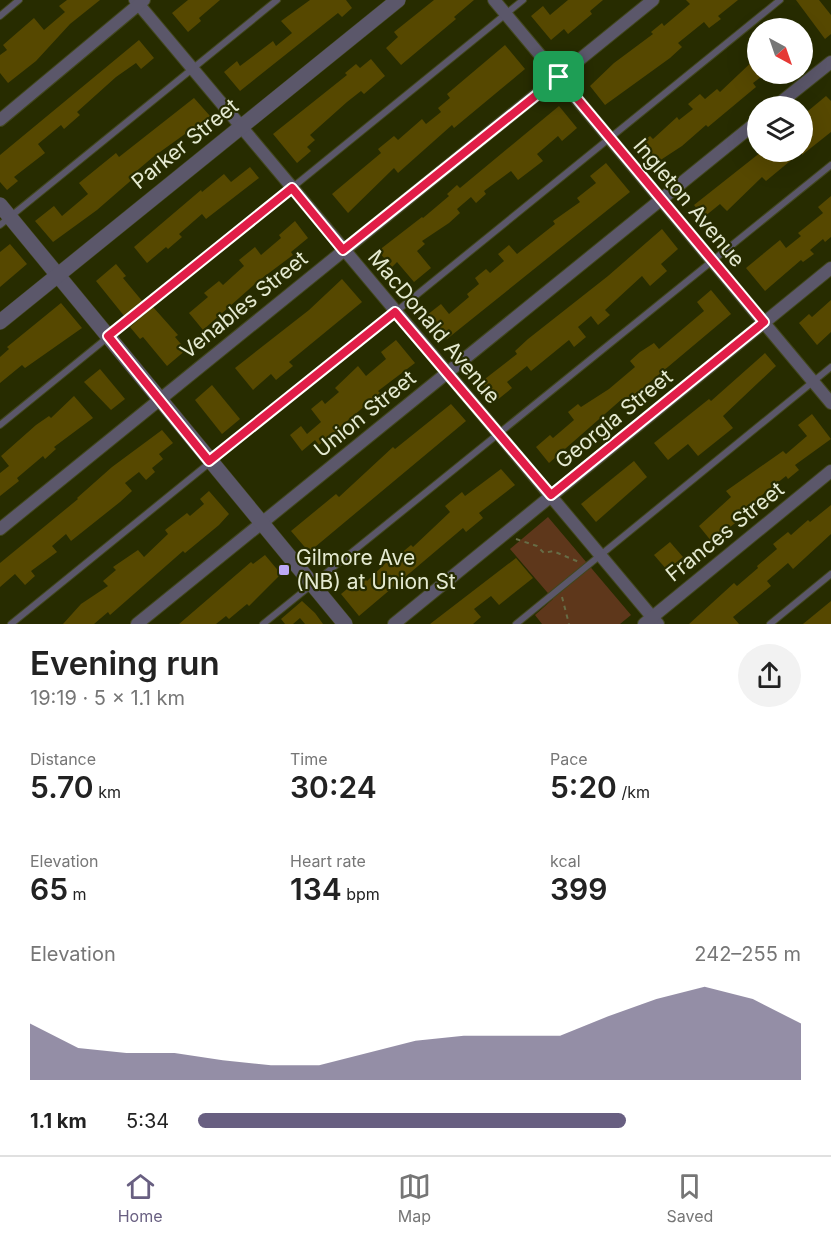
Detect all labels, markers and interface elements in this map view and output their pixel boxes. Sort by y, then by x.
north arrow [747,18,813,84]
map controls [747,18,813,162]
pin [533,51,584,102]
icon: arrive [542,60,575,93]
street label: Parker Street [126,93,243,194]
button: layers [747,96,813,162]
street label: Ingleton Avenue [629,134,750,272]
street label: MacDonald Avenue [363,245,506,408]
street label: Venables Street [175,246,312,364]
street label: Georgia Street [550,364,677,473]
street label: Union Street [309,365,421,462]
street label: Frances Street [661,476,789,587]
place label: Gilmore Ave (NB) at Union St [296,545,456,594]
marker: Gilmore Ave (NB) at Union St [277,563,291,577]
text: Evening run [30,643,220,683]
button: share [738,644,801,707]
text: 19:19 · 5 × 1.1 km [30,686,185,710]
text: Distance [30,749,96,769]
text: Time [290,749,328,769]
text: Pace [550,749,588,769]
text: 5.70 [30,769,94,805]
text: 30:24 [290,769,377,805]
text: 5:20 [550,769,617,805]
text: km [94,782,121,802]
text: /km [617,782,650,802]
text: Elevation [30,851,99,871]
text: Heart rate [290,851,366,871]
text: kcal [550,851,581,871]
text: 65 [30,871,68,907]
text: 134 [290,871,342,907]
text: 399 [550,871,607,907]
text: m [68,884,87,904]
text: bpm [342,884,380,904]
text: Elevation [30,942,116,966]
text: 242–255 m [694,942,801,966]
text: 1.1 km [30,1109,87,1133]
text: 5:34 [126,1109,169,1133]
tab: Home [118,1170,163,1226]
tab: Map [398,1170,431,1226]
tab: Saved [666,1170,713,1226]

